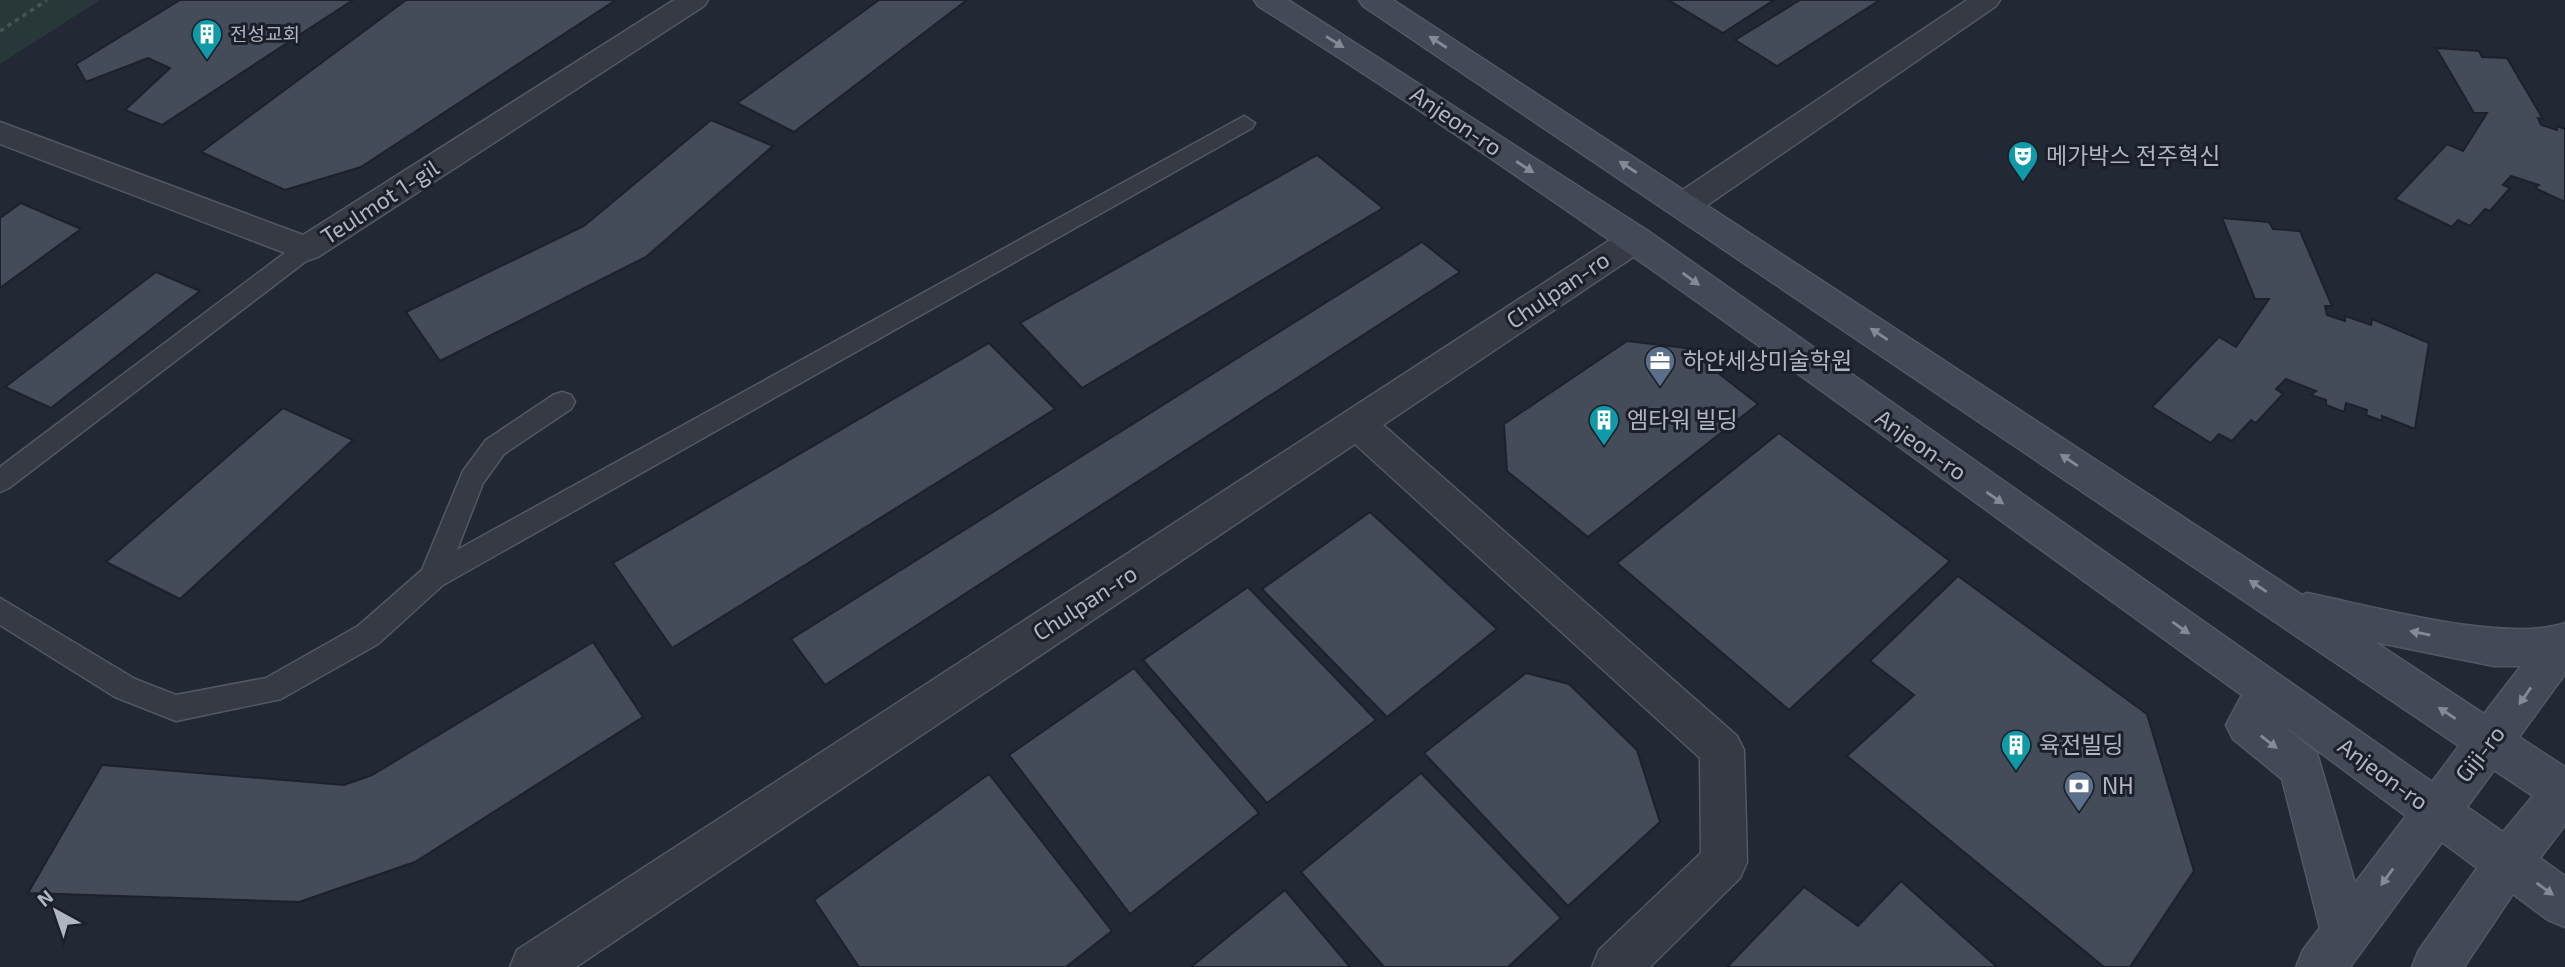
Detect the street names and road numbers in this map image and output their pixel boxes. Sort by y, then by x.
street label: Anjeon-ro [1405,79,1508,161]
street label: Teulmot 1-gil [315,153,444,250]
street label: Chulpan-ro [1501,245,1614,334]
street label: Anjeon-ro [1871,403,1972,486]
street label: Chulpan-ro [1027,558,1142,646]
street label: Giji-ro [2449,720,2510,787]
street label: Anjeon-ro [2333,731,2434,815]

